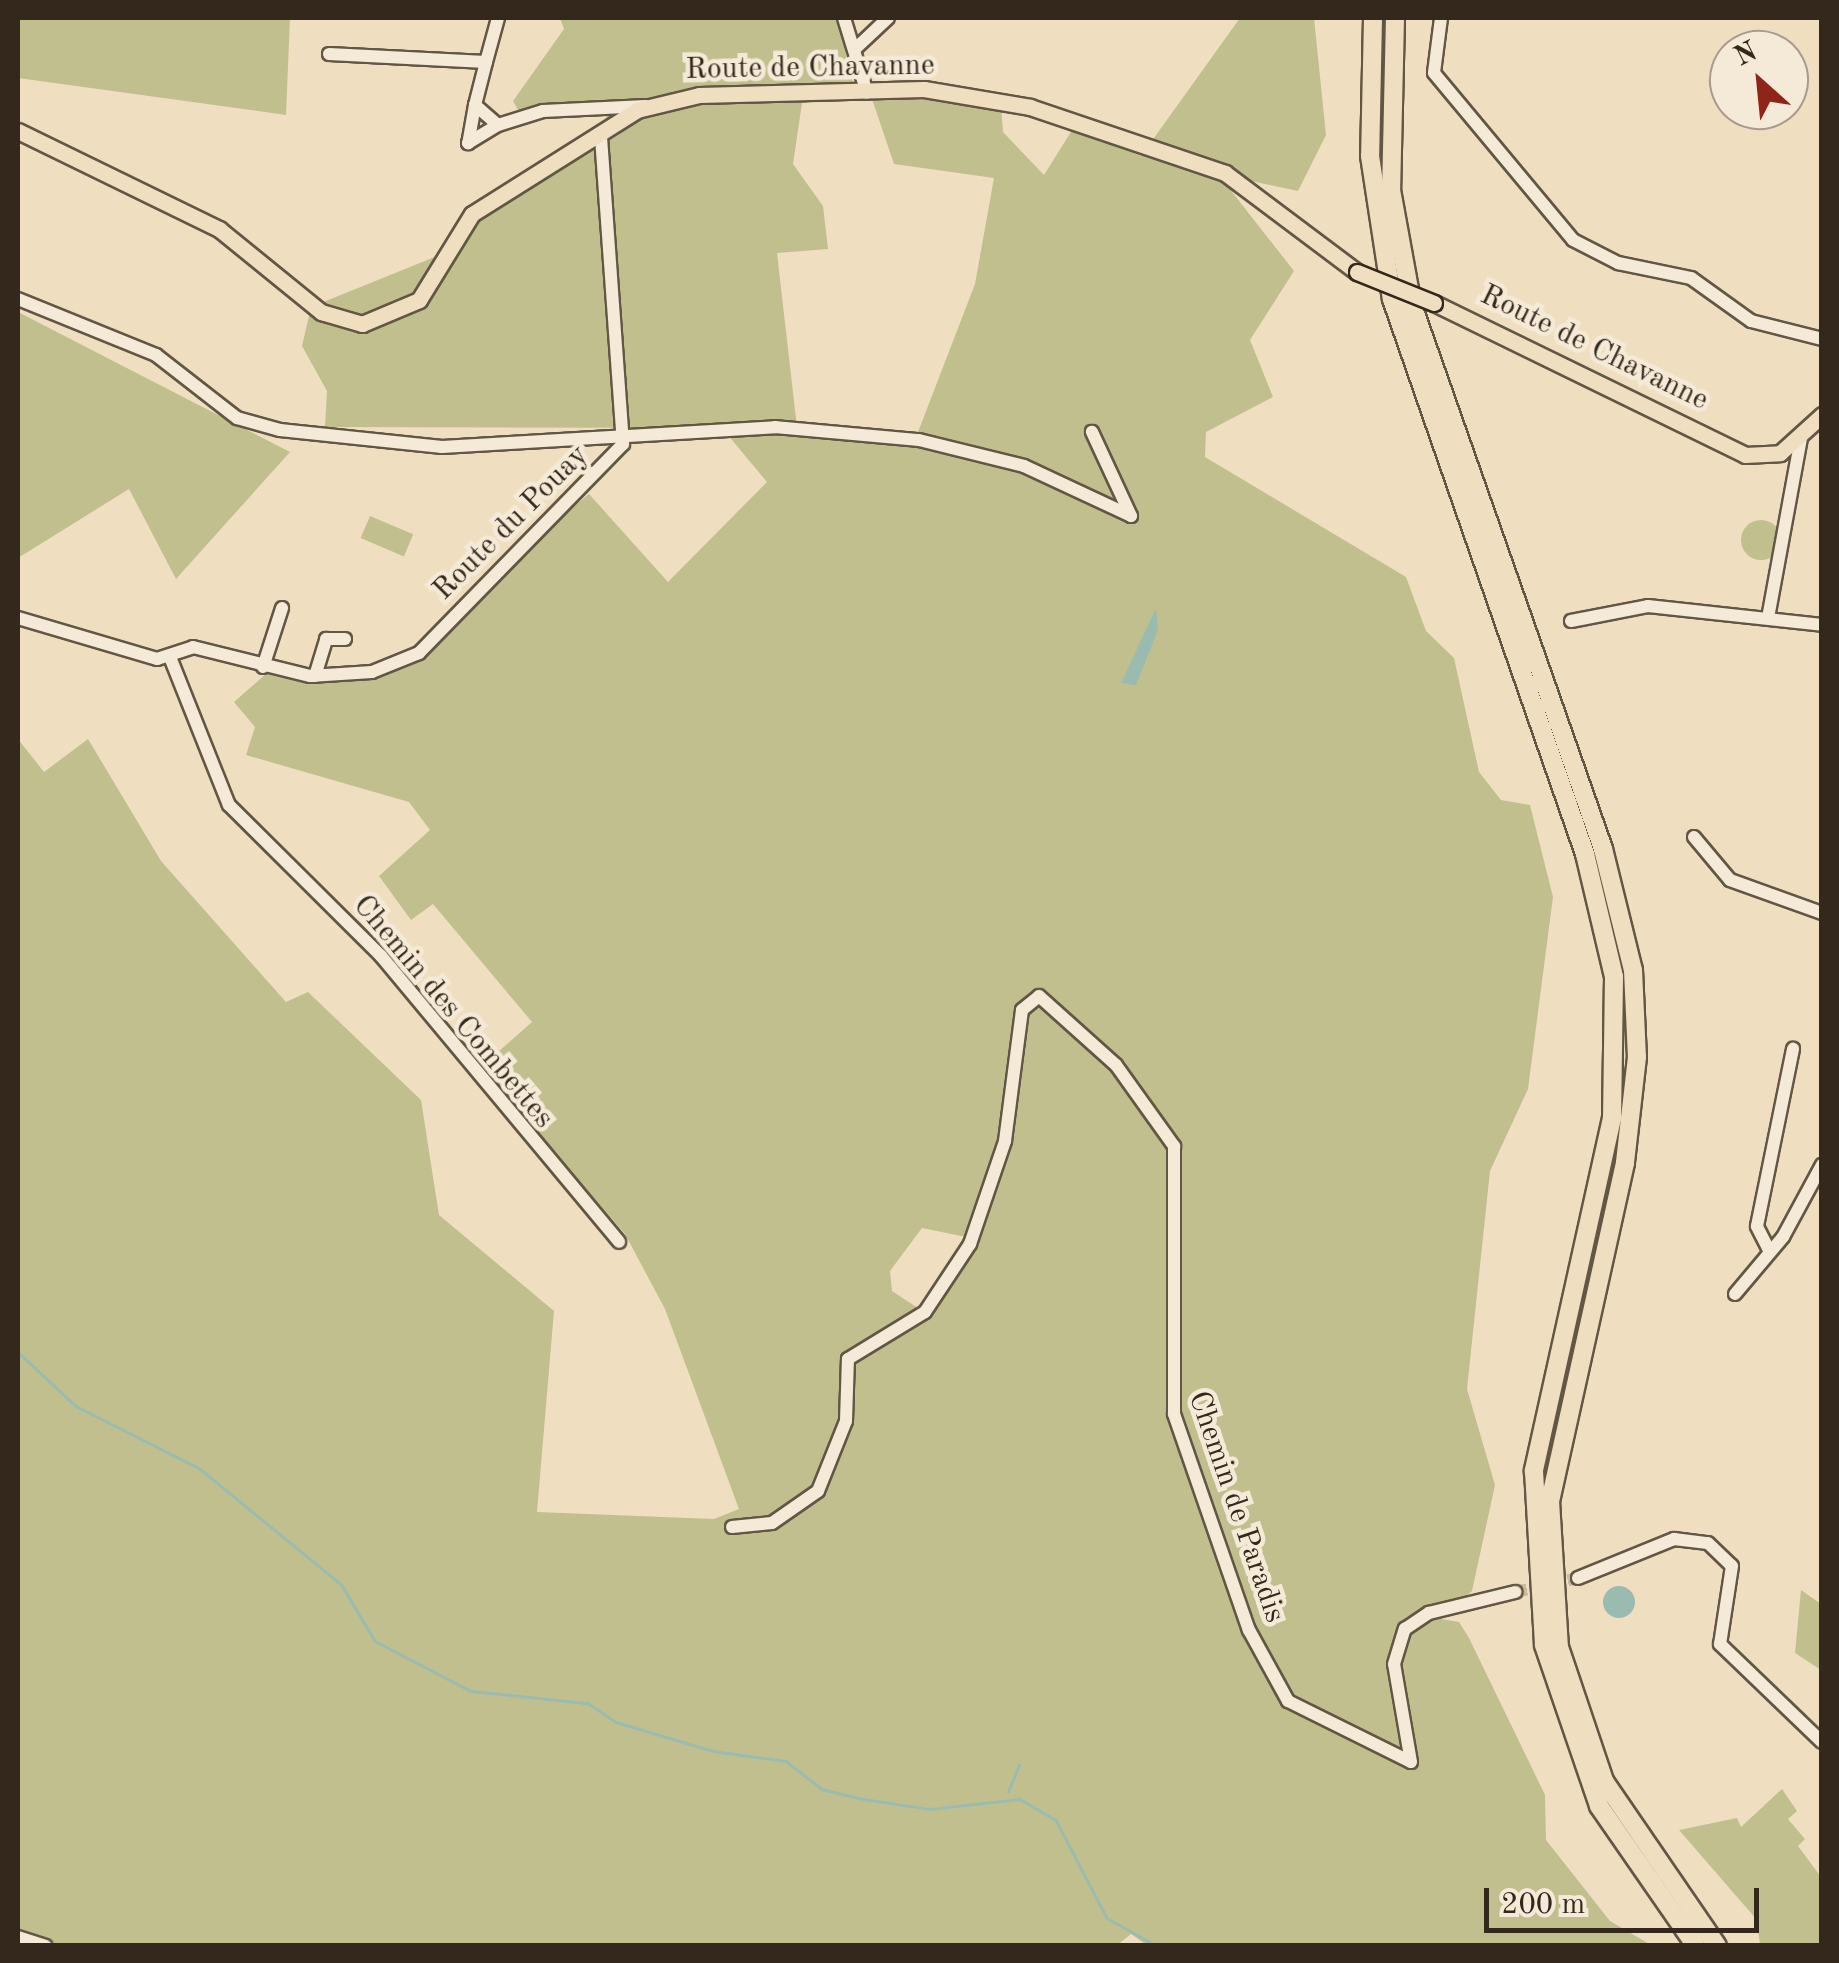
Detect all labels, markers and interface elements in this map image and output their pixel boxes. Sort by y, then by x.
north arrow [1709,30,1809,130]
text: N [1730,38,1762,72]
street label: Route de Chavanne [685,48,935,88]
street label: Route de Chavanne [1474,277,1714,419]
street label: Route du Pouay [426,438,596,608]
street label: Chemin des Combettes [345,888,561,1136]
street label: Chemin de Paradis [1180,1387,1292,1627]
scale bar [1489,1868,1764,1930]
text: 200 m [1501,1890,1585,1920]

